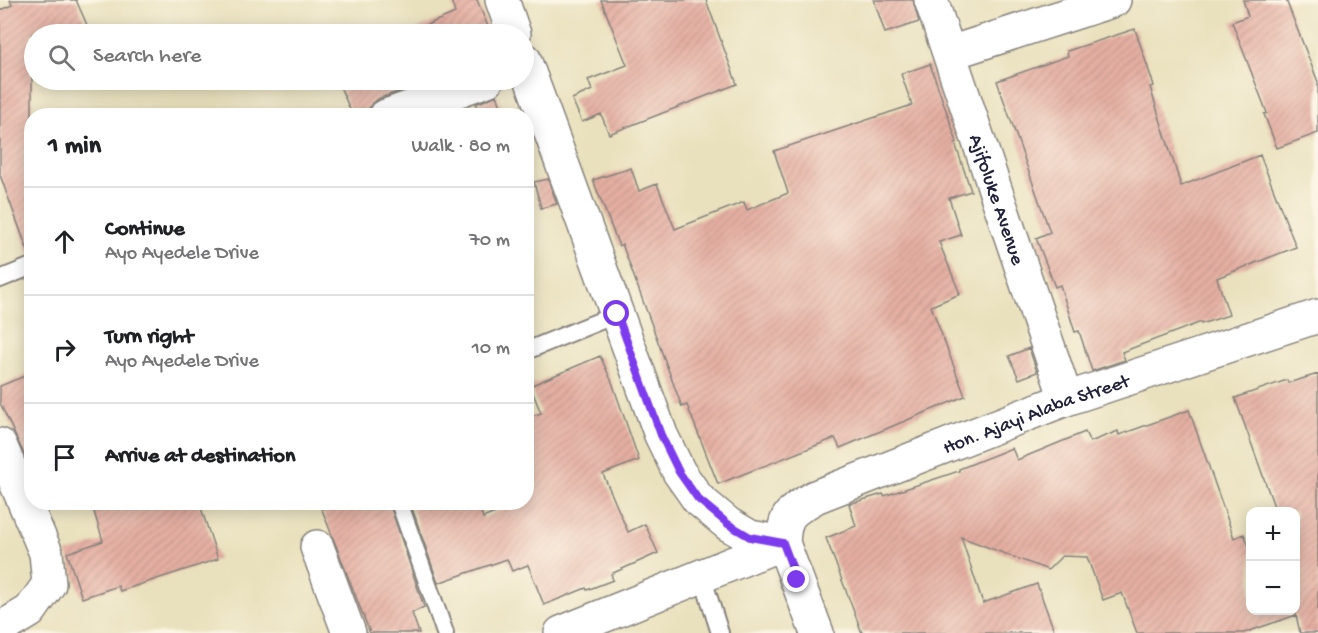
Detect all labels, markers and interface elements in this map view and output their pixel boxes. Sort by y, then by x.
search box [24,24,534,90]
icon: search [45,41,78,74]
text: Search here [93,44,201,70]
text: 1 min [48,132,101,163]
street label: Ajifoluke Avenue [962,132,1028,269]
text: Walk · 80 m [412,136,510,159]
text: Continue [105,217,185,243]
icon: ahead [48,225,81,258]
text: 70 m [469,230,510,253]
text: Ayo Ayedele Drive [105,243,259,266]
route start [603,300,629,326]
text: Turn right [105,325,193,351]
icon: right [48,333,81,366]
text: 10 m [472,338,510,361]
text: Ayo Ayedele Drive [105,351,259,374]
street label: Hon. Ajayi Alaba Street [940,370,1134,461]
icon: arrive [48,441,81,474]
text: Arrive at destination [105,444,295,470]
map controls [1246,507,1300,615]
button: + [1246,507,1300,561]
button: − [1246,561,1300,615]
route end [783,566,809,592]

